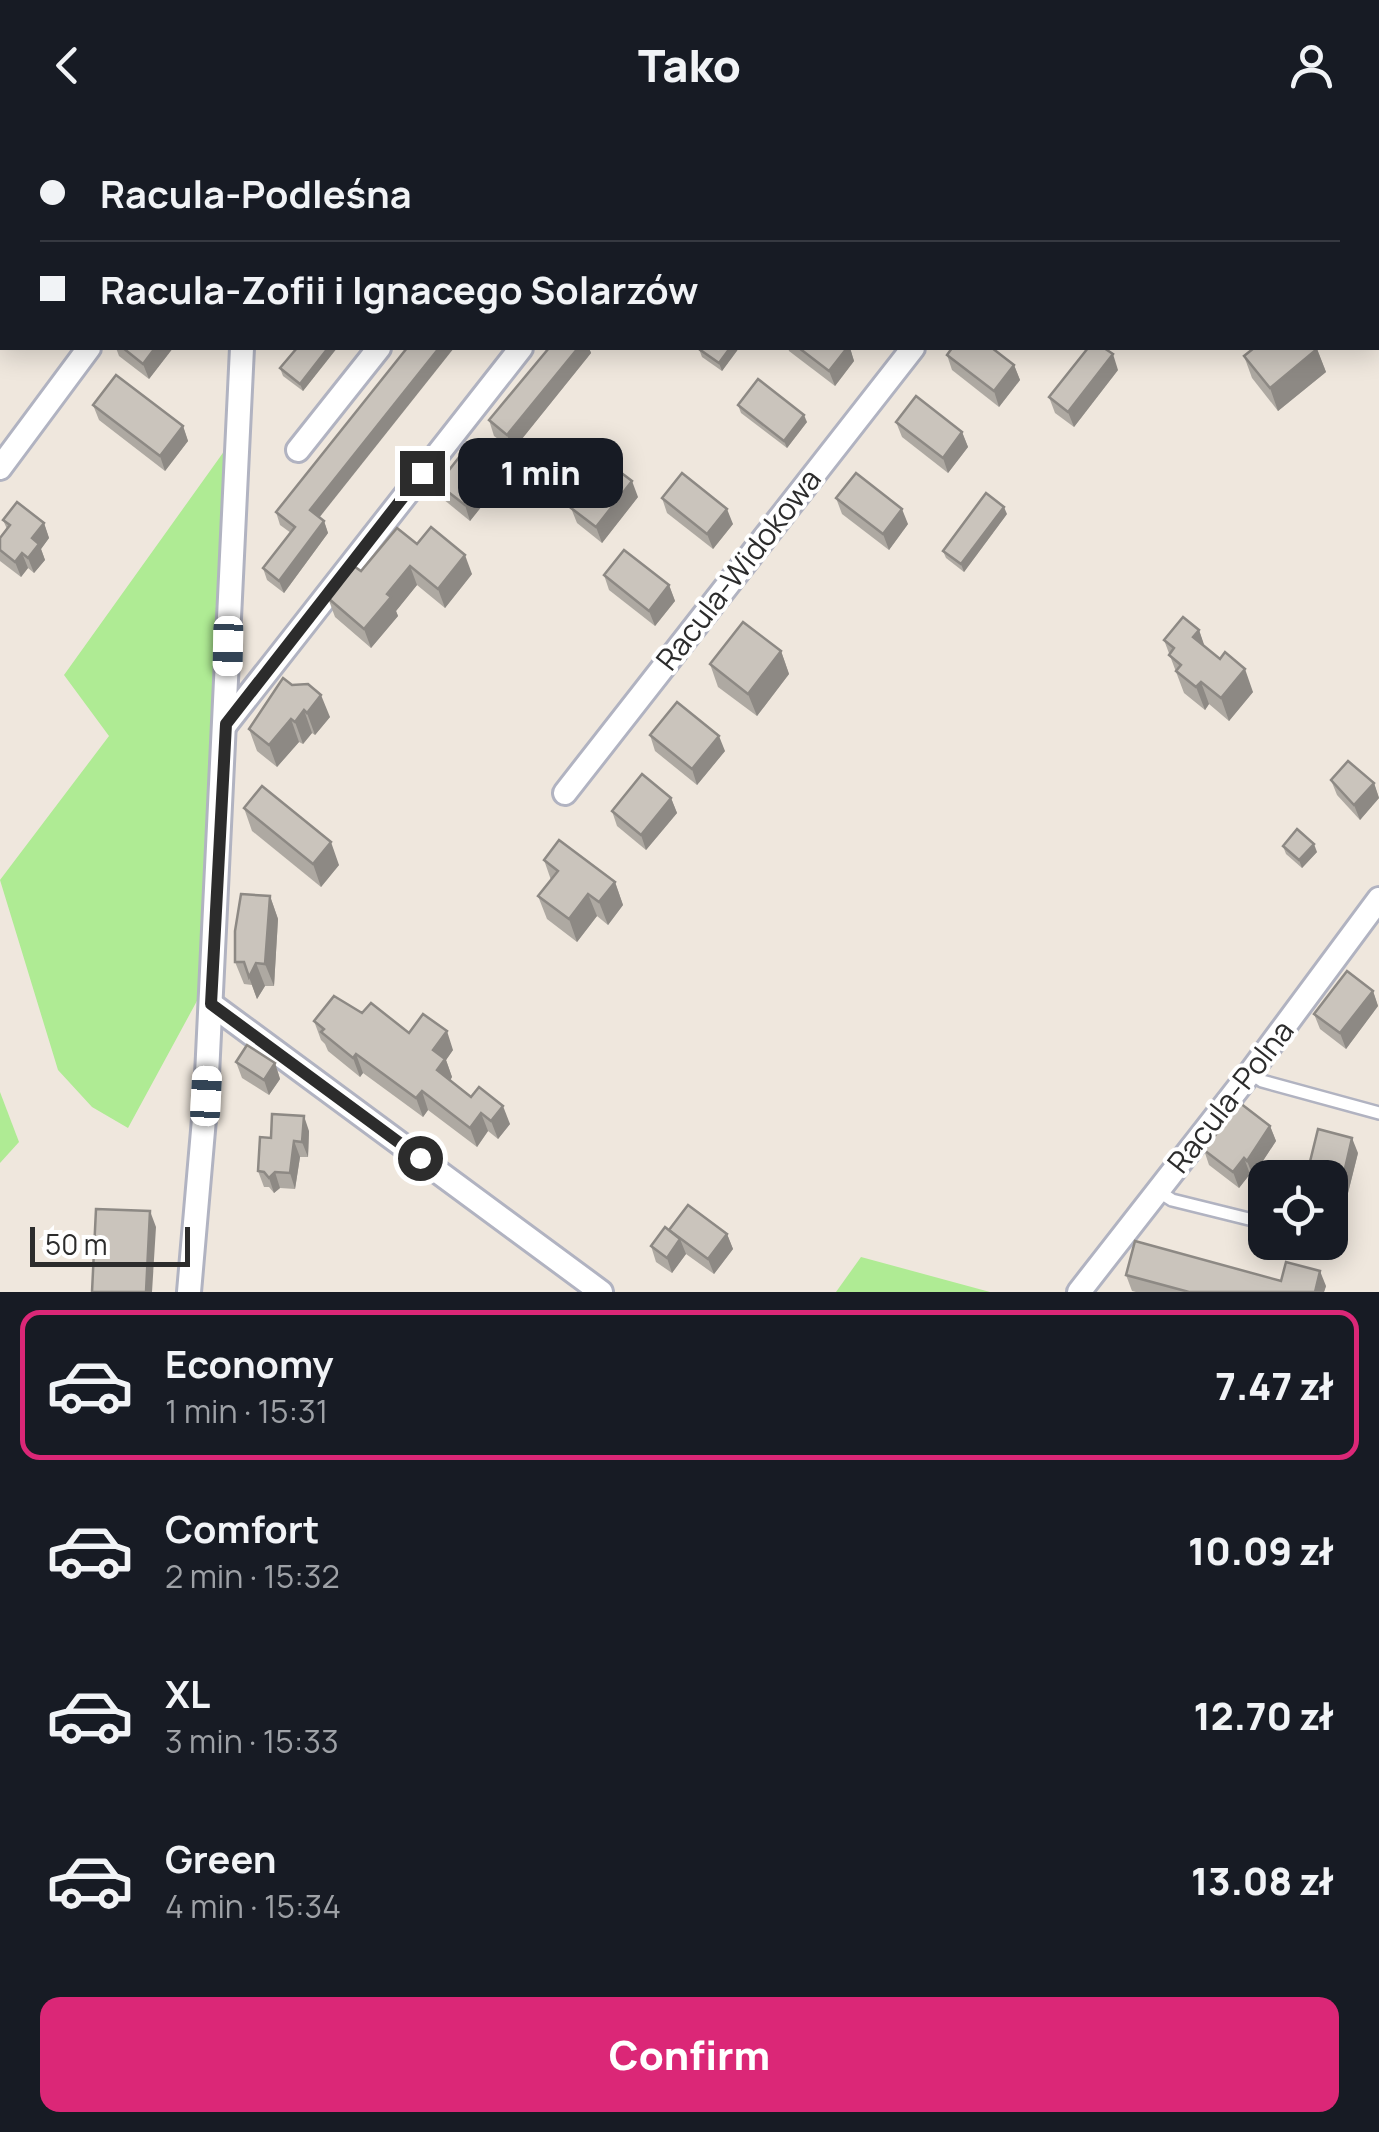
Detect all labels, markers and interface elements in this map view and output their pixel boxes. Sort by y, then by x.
text: Tako [638,34,741,96]
icon: back [40,38,95,93]
icon: person [1284,38,1339,93]
text: Racula-Podleśna [100,167,412,219]
text: Racula-Zofii i Ignacego Solarzów [100,263,698,315]
callout: 1 min [457,438,622,508]
route end [400,451,445,496]
text: 1 min [500,451,581,495]
street label: Racula-Widokowa [646,460,830,678]
car [212,616,244,676]
street label: Racula-Polna [1157,1011,1302,1181]
car [189,1065,223,1127]
route start [398,1136,443,1181]
map controls [1248,1160,1348,1260]
button: locate [1248,1160,1348,1260]
scale bar [30,1222,190,1266]
text: 50 m [45,1225,108,1263]
text: Economy [165,1337,334,1389]
icon: car [45,1340,135,1430]
text: 7.47 zł [1215,1359,1334,1411]
text: 1 min · 15:31 [165,1389,328,1433]
text: Comfort [165,1502,319,1554]
icon: car [45,1505,135,1595]
text: 10.09 zł [1188,1524,1334,1576]
text: 2 min · 15:32 [165,1554,340,1598]
text: XL [165,1667,210,1719]
icon: car [45,1670,135,1760]
text: 12.70 zł [1194,1689,1334,1741]
text: 3 min · 15:33 [165,1719,339,1763]
text: Green [165,1832,277,1884]
icon: car [45,1835,135,1925]
text: 13.08 zł [1191,1854,1334,1906]
text: 4 min · 15:34 [165,1884,341,1928]
button: Confirm [40,1997,1339,2112]

